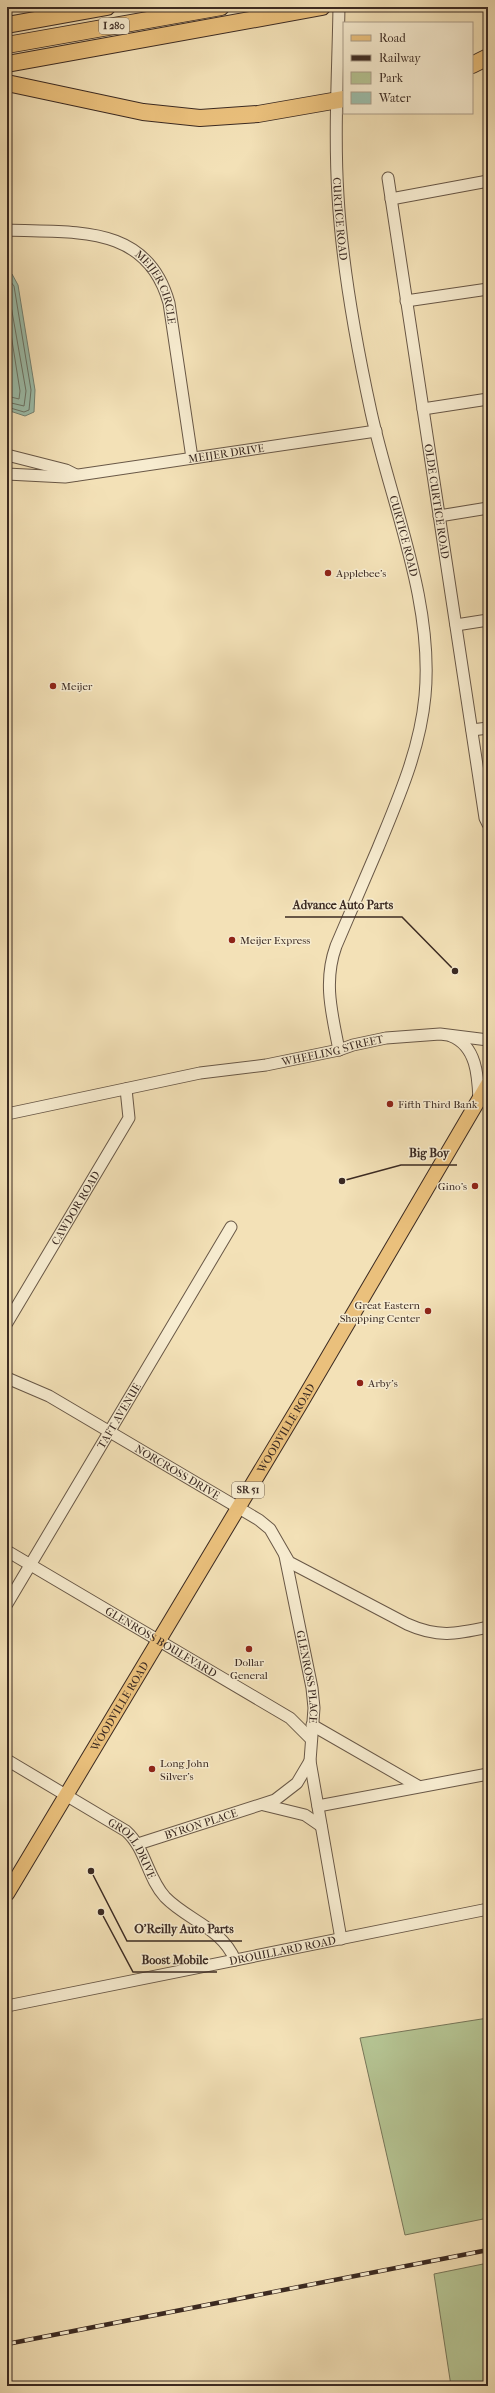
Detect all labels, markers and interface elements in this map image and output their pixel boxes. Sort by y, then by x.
road number: I 280 [99,18,129,34]
legend [343,22,473,114]
text: Road [379,31,406,45]
text: Railway [379,51,421,65]
text: Park [379,71,404,85]
text: Water [378,91,412,105]
street label: CURTICE ROAD [331,177,351,261]
street label: MEIJER CIRCLE [133,247,179,325]
street label: MEIJER DRIVE [187,441,265,465]
street label: OLDE CURTICE ROAD [422,443,452,560]
street label: CURTICE ROAD [387,494,421,578]
place label: Applebee's [335,567,386,580]
marker: Applebee's [323,568,333,578]
place label: Meijer [61,680,93,693]
marker: Meijer [48,681,58,691]
callout: Advance Auto Parts [285,893,402,917]
text: Advance Auto Parts [292,898,394,912]
place label: Meijer Express [240,934,310,947]
marker: Meijer Express [227,935,237,945]
street label: WHEELING STREET [279,1032,385,1068]
place label: Fifth Third Bank [398,1098,478,1111]
marker: Fifth Third Bank [385,1099,395,1109]
callout: Big Boy [401,1141,457,1165]
text: Big Boy [409,1146,450,1161]
street label: CAWDOR ROAD [49,1169,103,1247]
place label: Gino's [438,1180,467,1193]
marker: Gino's [470,1181,480,1191]
place label: Great Eastern Shopping Center [340,1299,421,1325]
marker: Great Eastern Shopping Center [423,1306,433,1316]
place label: Arby's [367,1377,398,1390]
marker: Arby's [355,1378,365,1388]
street label: TAFT AVENUE [94,1380,144,1451]
street label: WOODVILLE ROAD [254,1381,317,1476]
street label: NORCROSS DRIVE [133,1442,223,1502]
road number: SR 51 [232,1482,264,1498]
street label: GLENROSS BOULEVARD [103,1604,219,1680]
street label: GLENROSS PLACE [294,1629,321,1724]
marker: Dollar General [244,1644,254,1654]
place label: Dollar General [230,1656,268,1682]
street label: WOODVILLE ROAD [87,1659,151,1754]
place label: Long John Silver's [160,1757,209,1783]
marker: Long John Silver's [147,1764,157,1774]
street label: BYRON PLACE [163,1806,239,1842]
street label: GROLL DRIVE [106,1815,159,1881]
callout: O'Reilly Auto Parts [127,1917,242,1941]
text: O'Reilly Auto Parts [134,1922,234,1937]
street label: DROUILLARD ROAD [228,1933,337,1968]
callout: Boost Mobile [133,1948,217,1972]
text: Boost Mobile [141,1953,209,1967]

